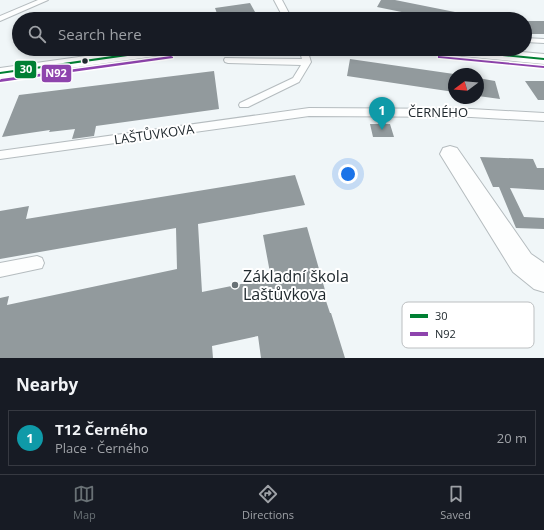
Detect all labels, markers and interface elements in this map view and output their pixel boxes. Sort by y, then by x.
search box [12,12,532,56]
icon: search [26,23,48,45]
text: Search here [58,24,142,44]
unlabelled marker [80,56,90,66]
line badge: 30 [14,60,37,79]
text: 30 [20,61,32,76]
line badge: N92 [41,64,72,83]
text: N92 [45,65,67,80]
north arrow [448,68,484,104]
pin: 1 [369,97,395,130]
street label: ČERNÉHO [408,103,468,121]
street label: LAŠTŮVKOVA [113,119,196,149]
your location [338,164,358,184]
place label: Základní škola Laštůvkova [243,265,349,305]
marker: Základní škola Laštůvkova [230,280,240,290]
legend [402,302,534,348]
text: 30 [435,308,448,323]
text: N92 [435,326,456,341]
text: Nearby [16,373,78,396]
text: T12 Černého [55,419,148,439]
text: 1 [26,429,34,447]
text: 20 m [497,429,527,447]
text: Place · Černého [55,439,149,457]
tab: Map [73,483,96,522]
tab: Directions [242,483,294,522]
tab: Saved [440,483,471,522]

